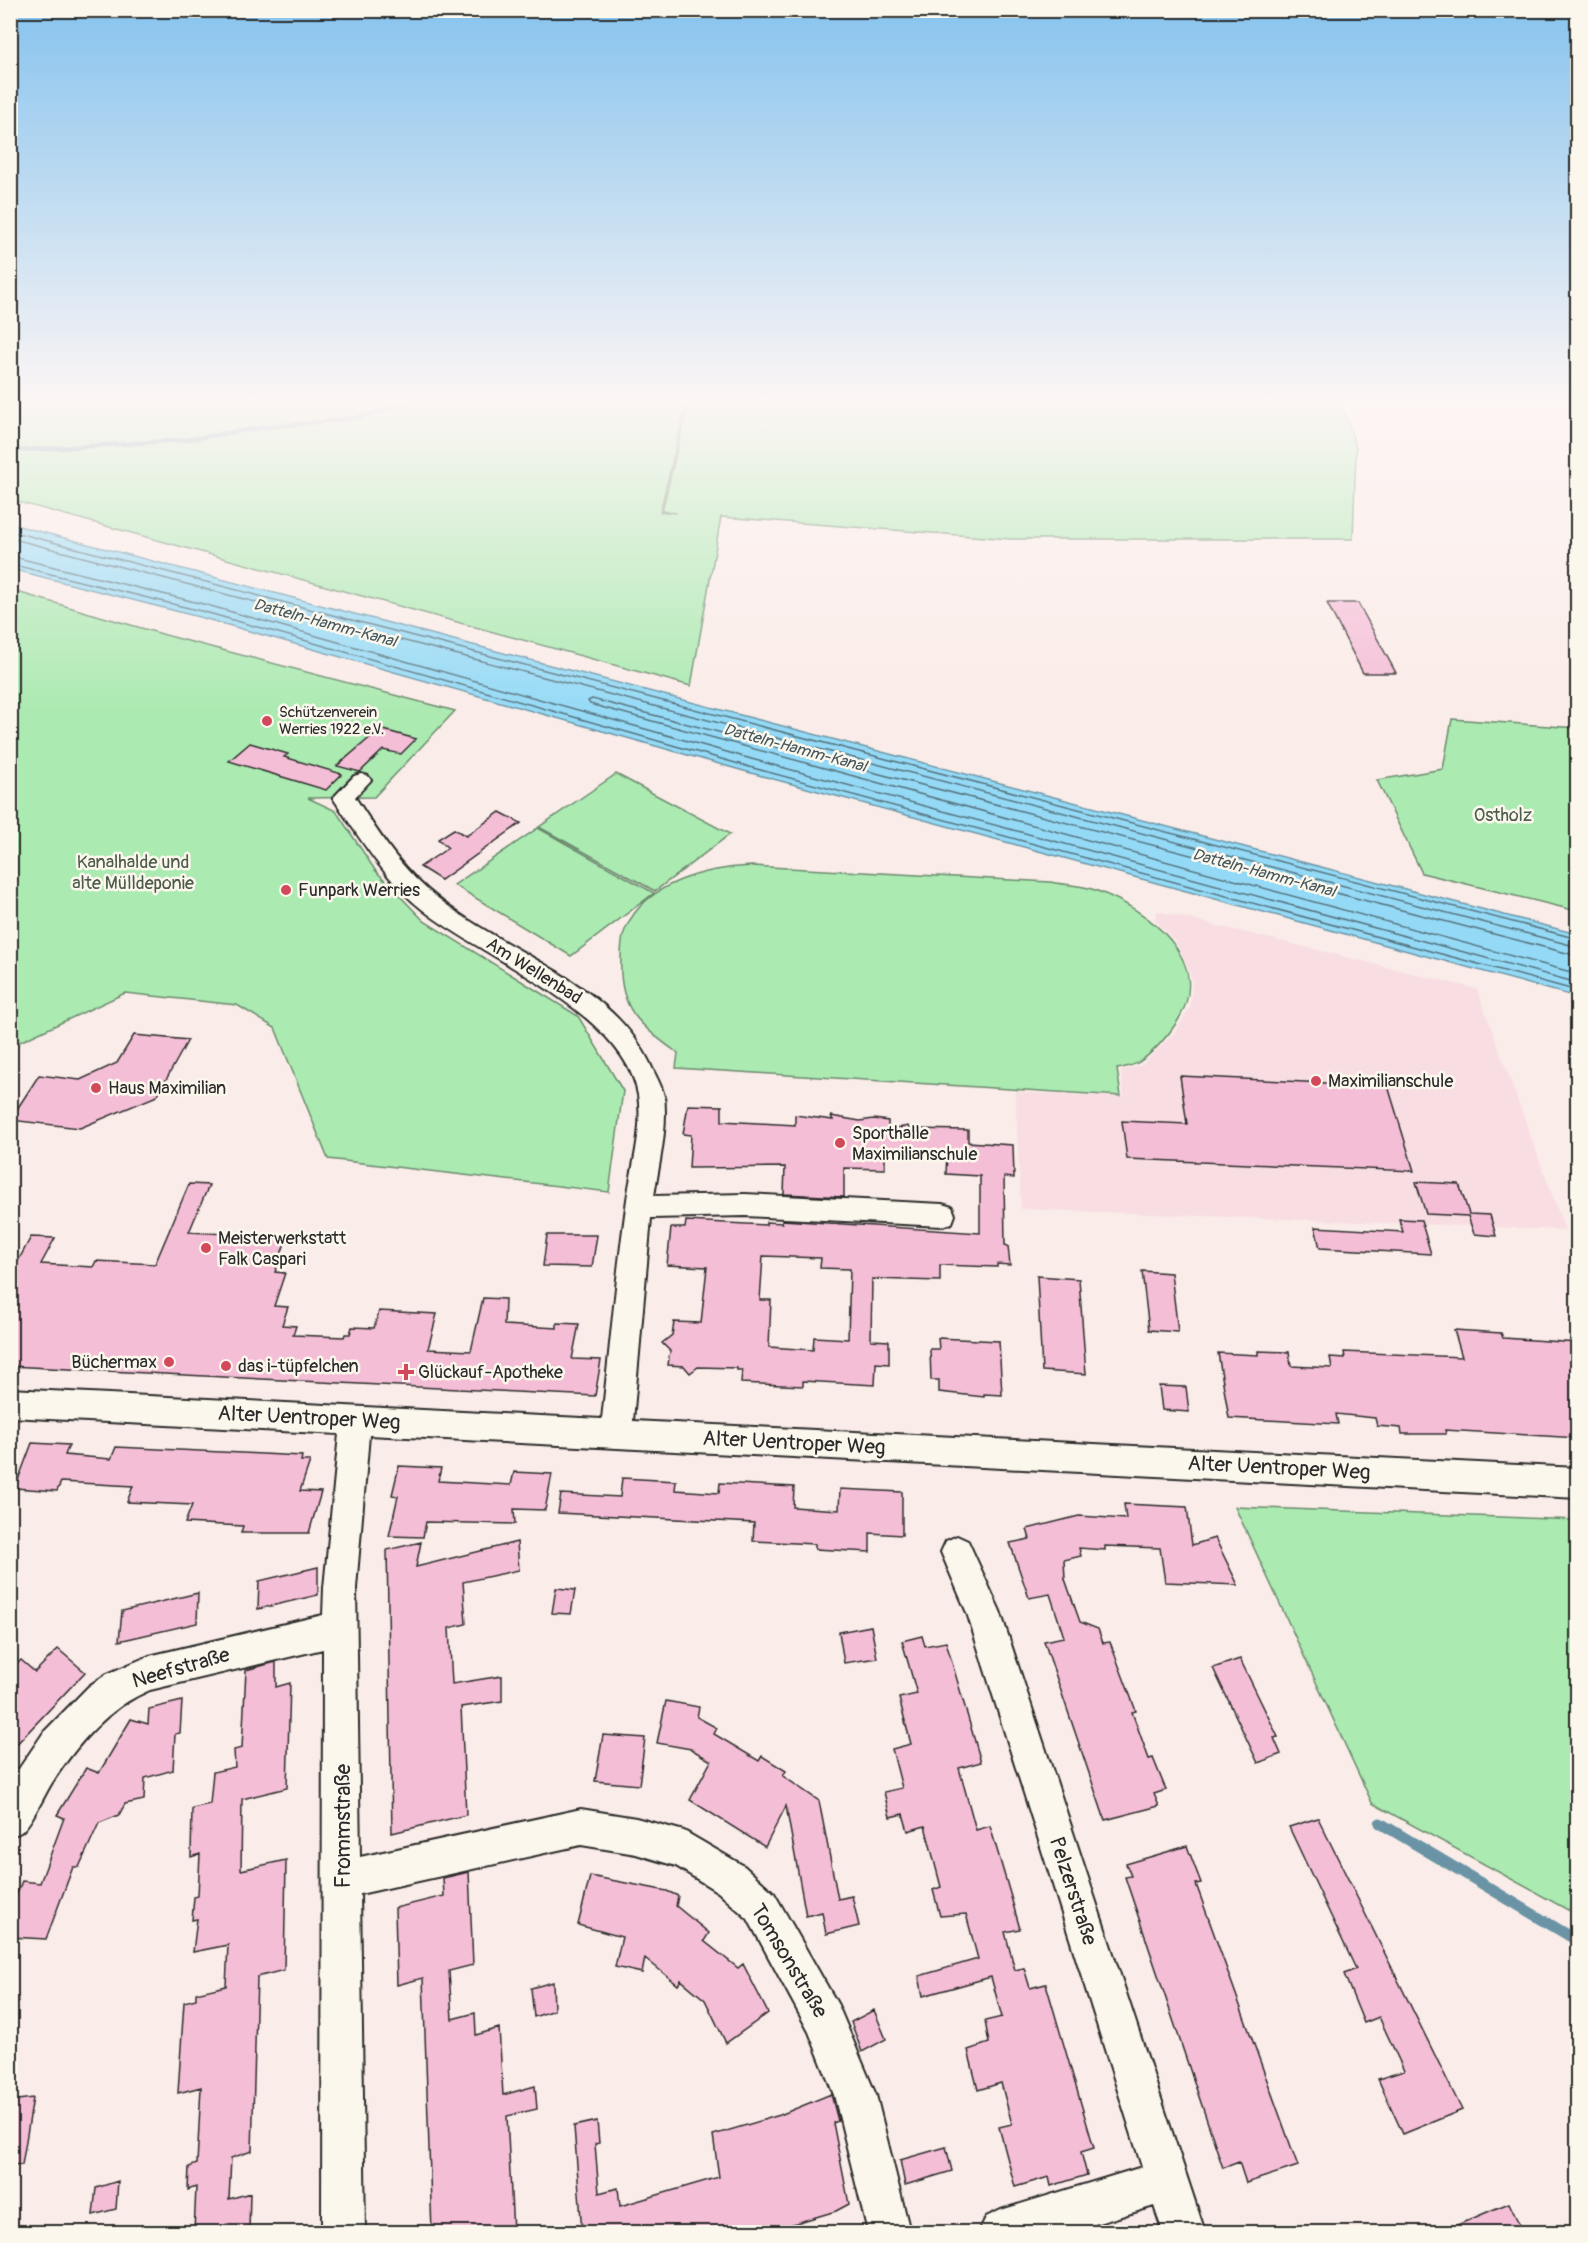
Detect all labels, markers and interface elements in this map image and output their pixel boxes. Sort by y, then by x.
water label: Datteln-Hamm-Kanal [251,594,401,652]
place label: Schützenverein Werries 1922 e.V. [279,703,384,739]
marker: Schützenverein Werries 1922 e.V. [260,714,274,728]
water label: Datteln-Hamm-Kanal [721,719,871,777]
park label: Ostholz [1474,804,1532,827]
water label: Datteln-Hamm-Kanal [1190,844,1340,902]
park label: Kanalhalde und alte Mülldeponie [72,851,194,895]
place label: Funpark Werries [298,879,420,902]
marker: Funpark Werries [279,883,293,897]
street label: Am Wellenbad [482,932,586,1010]
place label: Maximilianschule [1328,1070,1453,1093]
marker: Maximilianschule [1309,1074,1323,1088]
place label: Haus Maximilian [108,1077,226,1100]
marker: Haus Maximilian [89,1081,103,1095]
place label: Sporthalle Maximilianschule [852,1122,977,1166]
marker: Sporthalle Maximilianschule [833,1136,847,1150]
place label: Meisterwerkstatt Falk Caspari [218,1227,347,1271]
marker: Meisterwerkstatt Falk Caspari [199,1241,213,1255]
place label: Büchermax [71,1351,157,1374]
marker: Büchermax [162,1355,176,1369]
place label: das i-tüpfelchen [238,1355,359,1378]
marker: das i-tüpfelchen [219,1359,233,1373]
place label: Glückauf-Apotheke [418,1361,563,1384]
marker: Glückauf-Apotheke [399,1365,413,1379]
street label: Alter Uentroper Weg [217,1400,401,1436]
street label: Alter Uentroper Weg [702,1425,886,1461]
street label: Alter Uentroper Weg [1187,1450,1371,1486]
street label: Neefstraße [129,1641,234,1695]
street label: Frommstraße [330,1763,357,1888]
street label: Pelzerstraße [1043,1833,1103,1949]
street label: Tomsonstraße [744,1899,834,2024]

